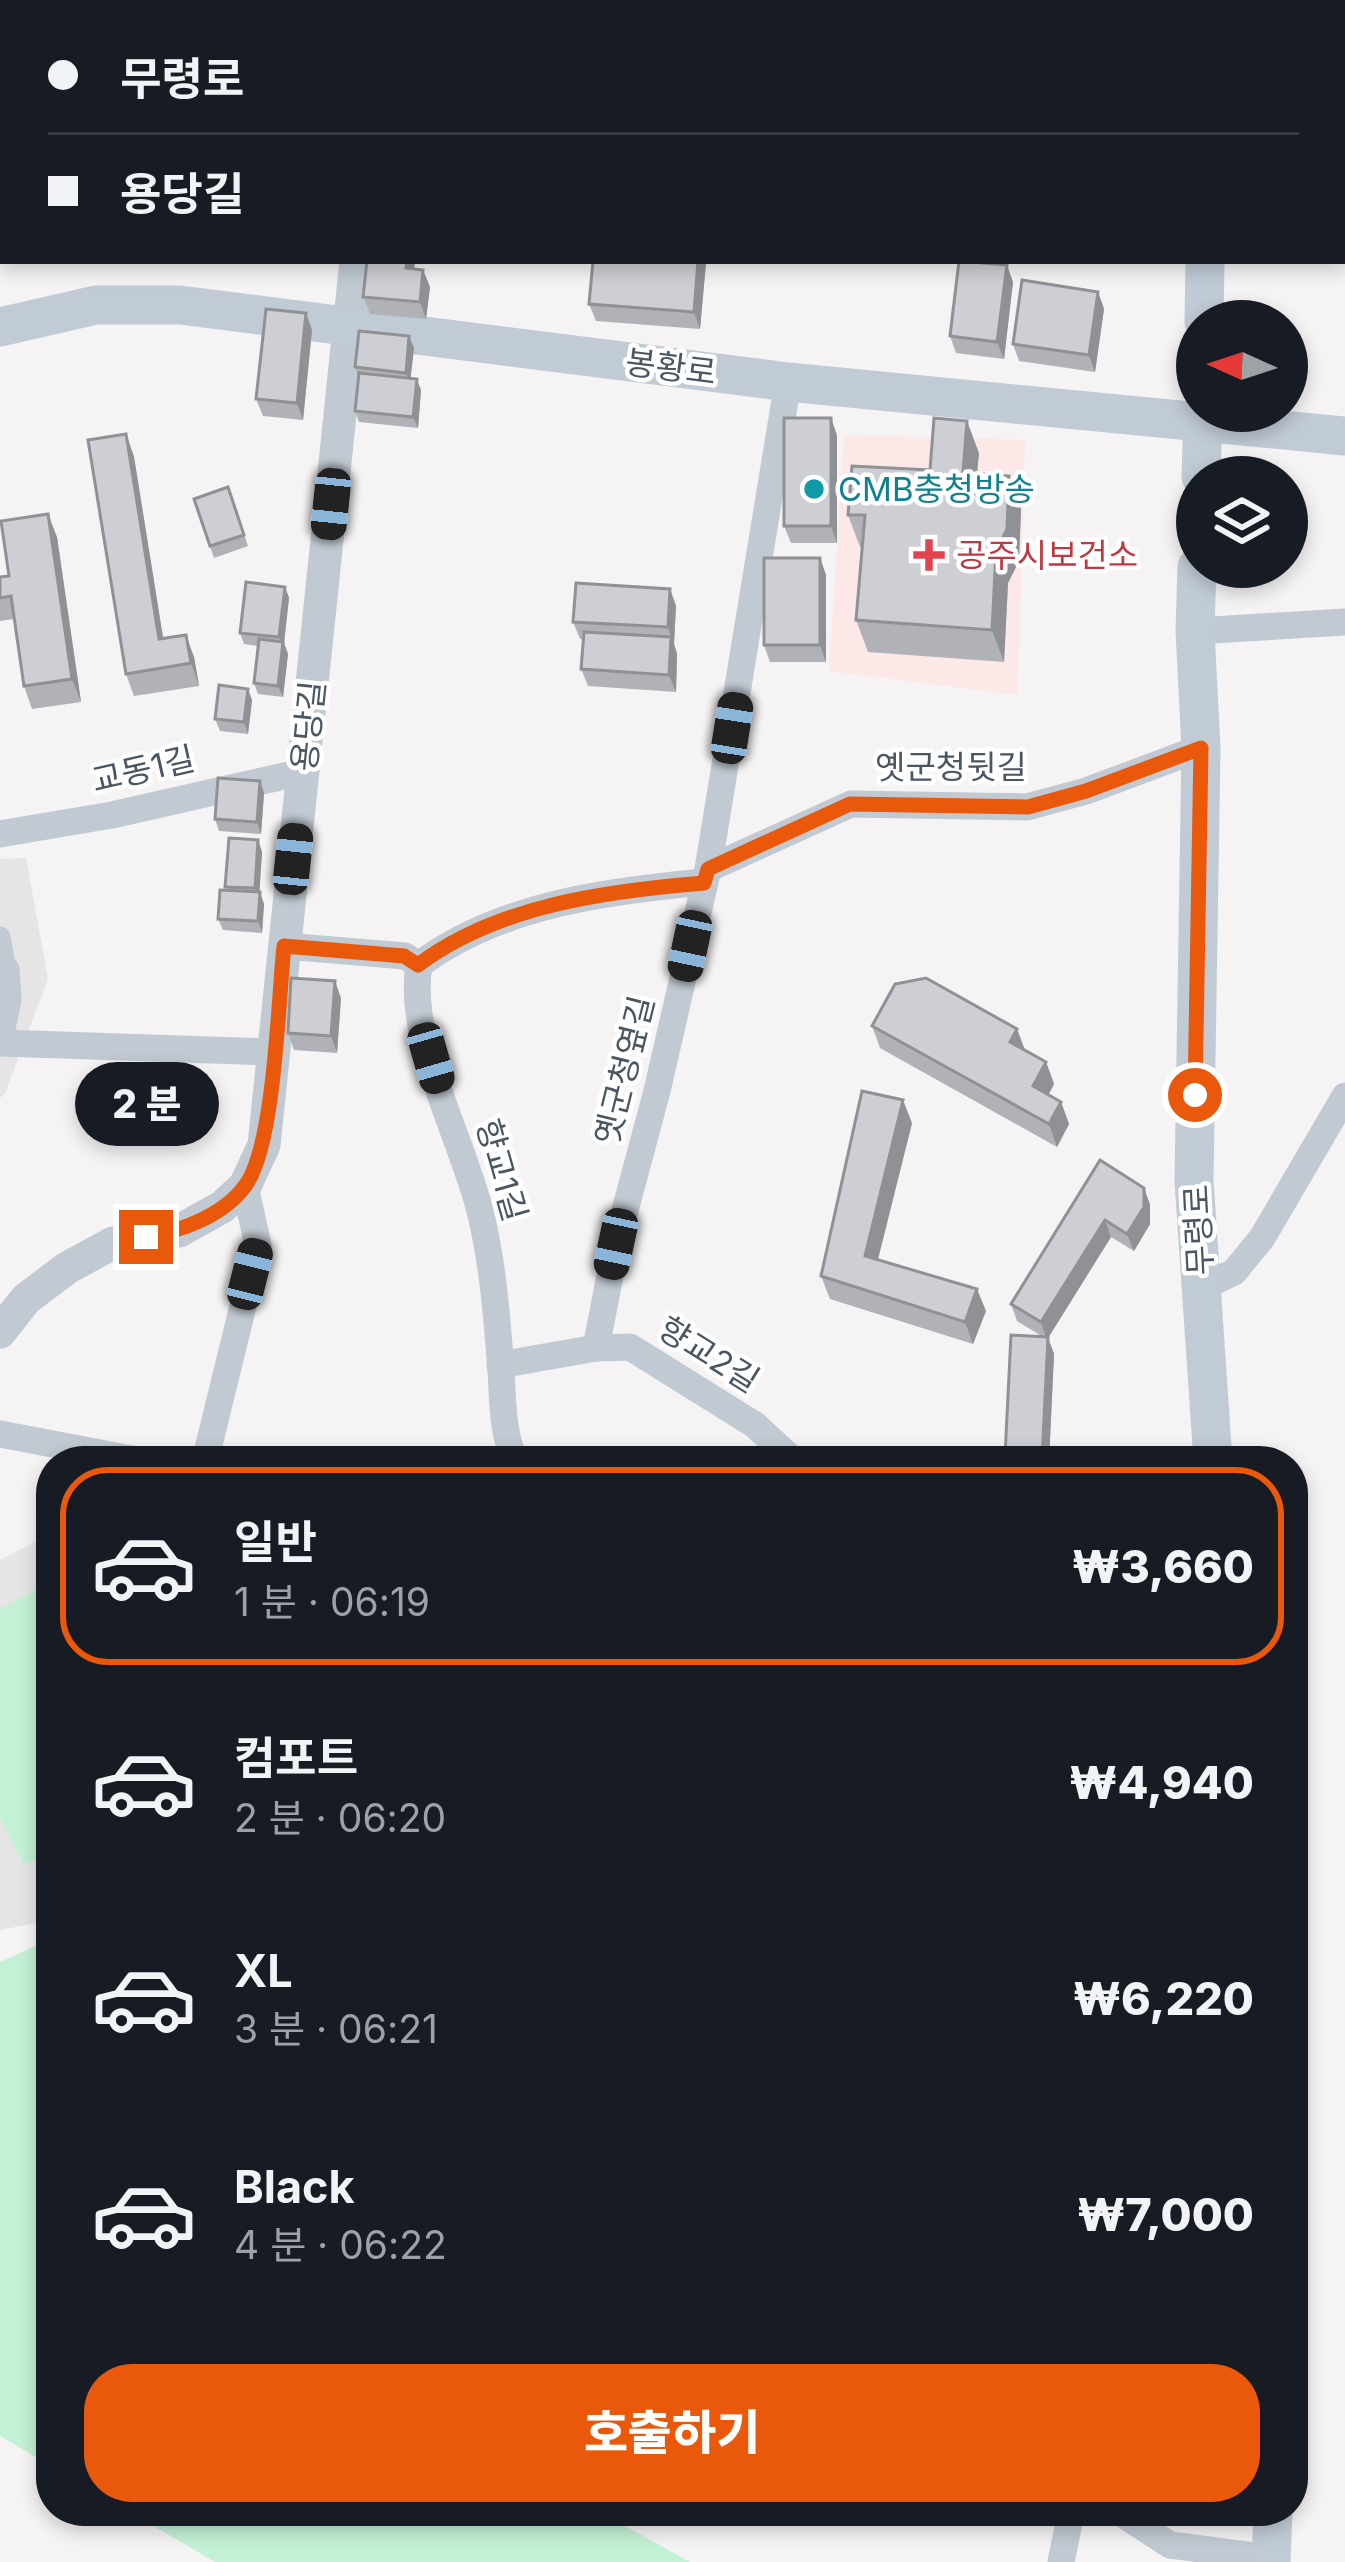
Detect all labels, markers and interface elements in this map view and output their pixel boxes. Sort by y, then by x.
text: 무령로 [120,51,244,106]
text: 용당길 [120,166,244,221]
north arrow [1176,300,1308,432]
map controls [1176,300,1308,588]
street label: 봉황로 [623,342,719,392]
button: layers [1176,456,1308,588]
car [309,466,353,542]
place label: CMB충청방송 [838,469,1035,509]
marker: CMB충청방송 [801,476,827,502]
place label: 공주시보건소 [956,535,1138,575]
marker: 공주시보건소 [913,539,945,571]
street label: 용당길 [283,679,333,773]
car [709,690,755,766]
street label: 교동1길 [88,738,198,800]
street label: 옛군청뒷길 [875,747,1027,787]
car [271,821,315,897]
car [665,907,715,985]
street label: 옛군청옆길 [586,992,662,1148]
car [404,1018,458,1098]
callout: 2 분 [74,1063,218,1147]
route start [1168,1068,1222,1122]
text: 2 분 [112,1080,182,1127]
street label: 향교1길 [468,1114,536,1226]
street label: 무령로 [1176,1183,1220,1277]
car [591,1205,641,1283]
route end [119,1210,173,1264]
car [224,1235,276,1313]
street label: 향교2길 [651,1308,767,1400]
icon: car [90,1512,198,1620]
text: 일반 [234,1514,317,1569]
text: ₩3,660 [1072,1539,1254,1594]
text: 1 분 · 06:19 [234,1578,430,1625]
icon: car [90,1728,198,1836]
text: 컴포트 [234,1730,358,1785]
text: ₩4,940 [1069,1755,1254,1810]
text: 2 분 · 06:20 [234,1794,446,1841]
text: XL [234,1943,293,1998]
icon: car [90,1944,198,2052]
text: ₩6,220 [1073,1971,1254,2026]
text: 3 분 · 06:21 [234,2005,438,2052]
text: Black [234,2159,355,2214]
icon: car [90,2160,198,2268]
text: ₩7,000 [1077,2187,1254,2242]
text: 4 분 · 06:22 [234,2221,447,2268]
button: 호출하기 [84,2364,1260,2502]

